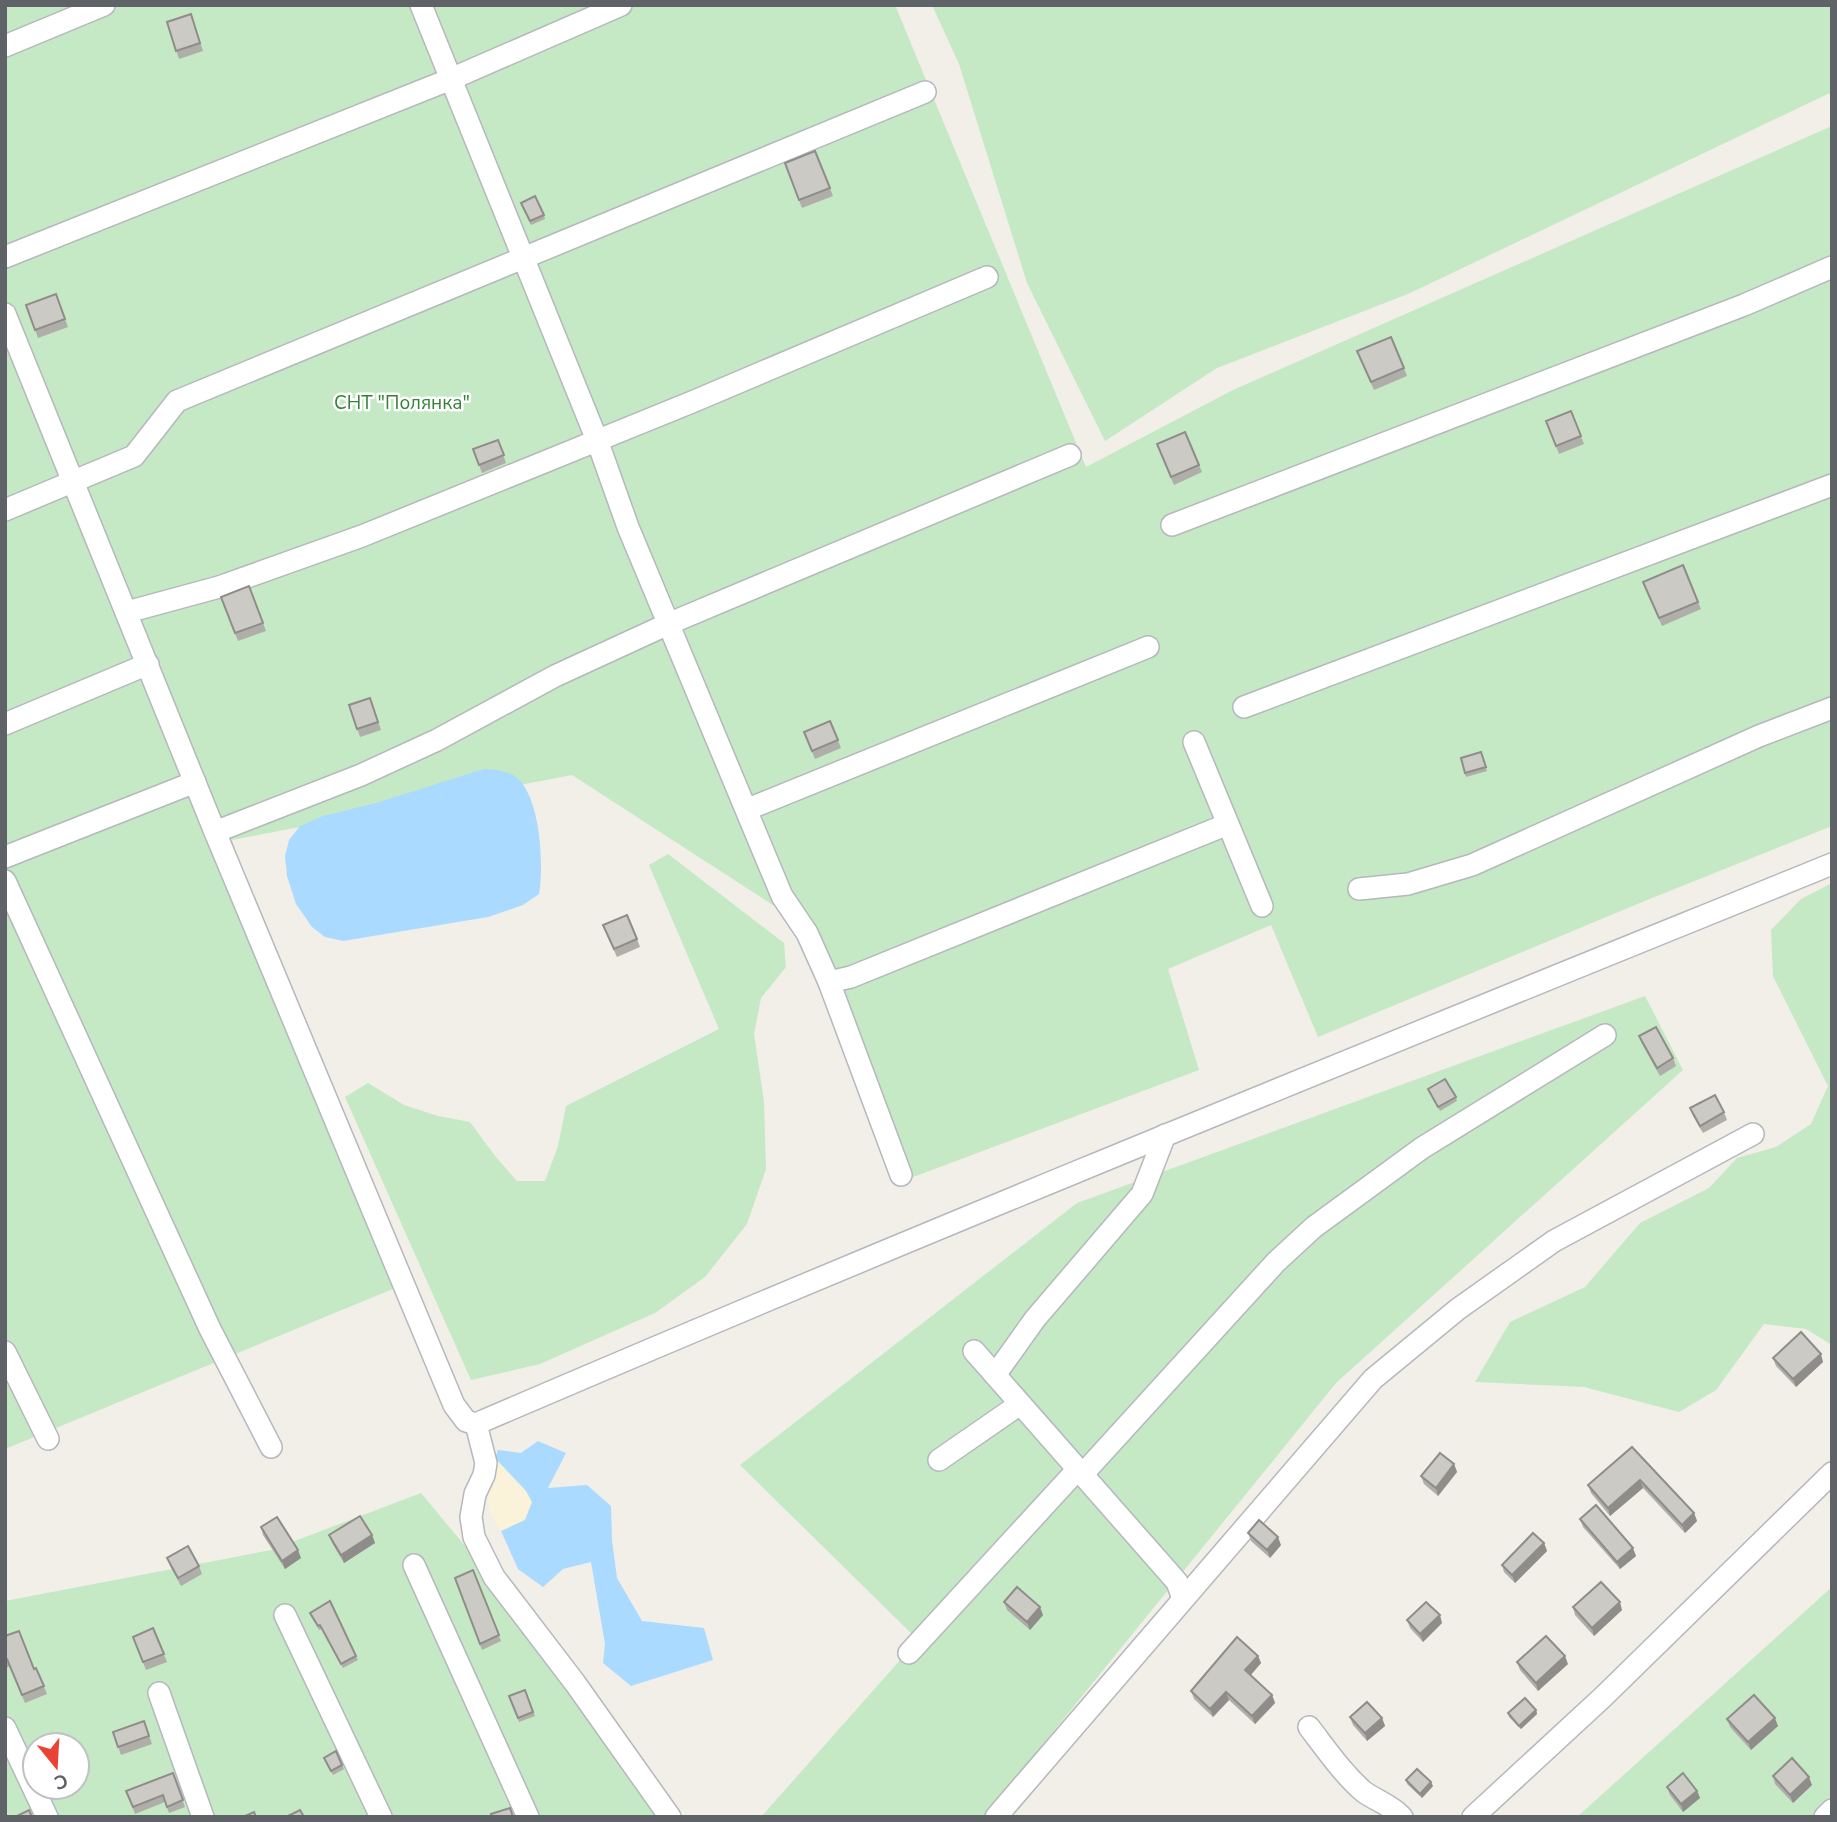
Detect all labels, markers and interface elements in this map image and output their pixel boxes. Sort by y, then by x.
park label: СНТ "Полянка" [334,390,470,416]
north arrow [21,1731,91,1801]
text: С [51,1767,71,1796]

